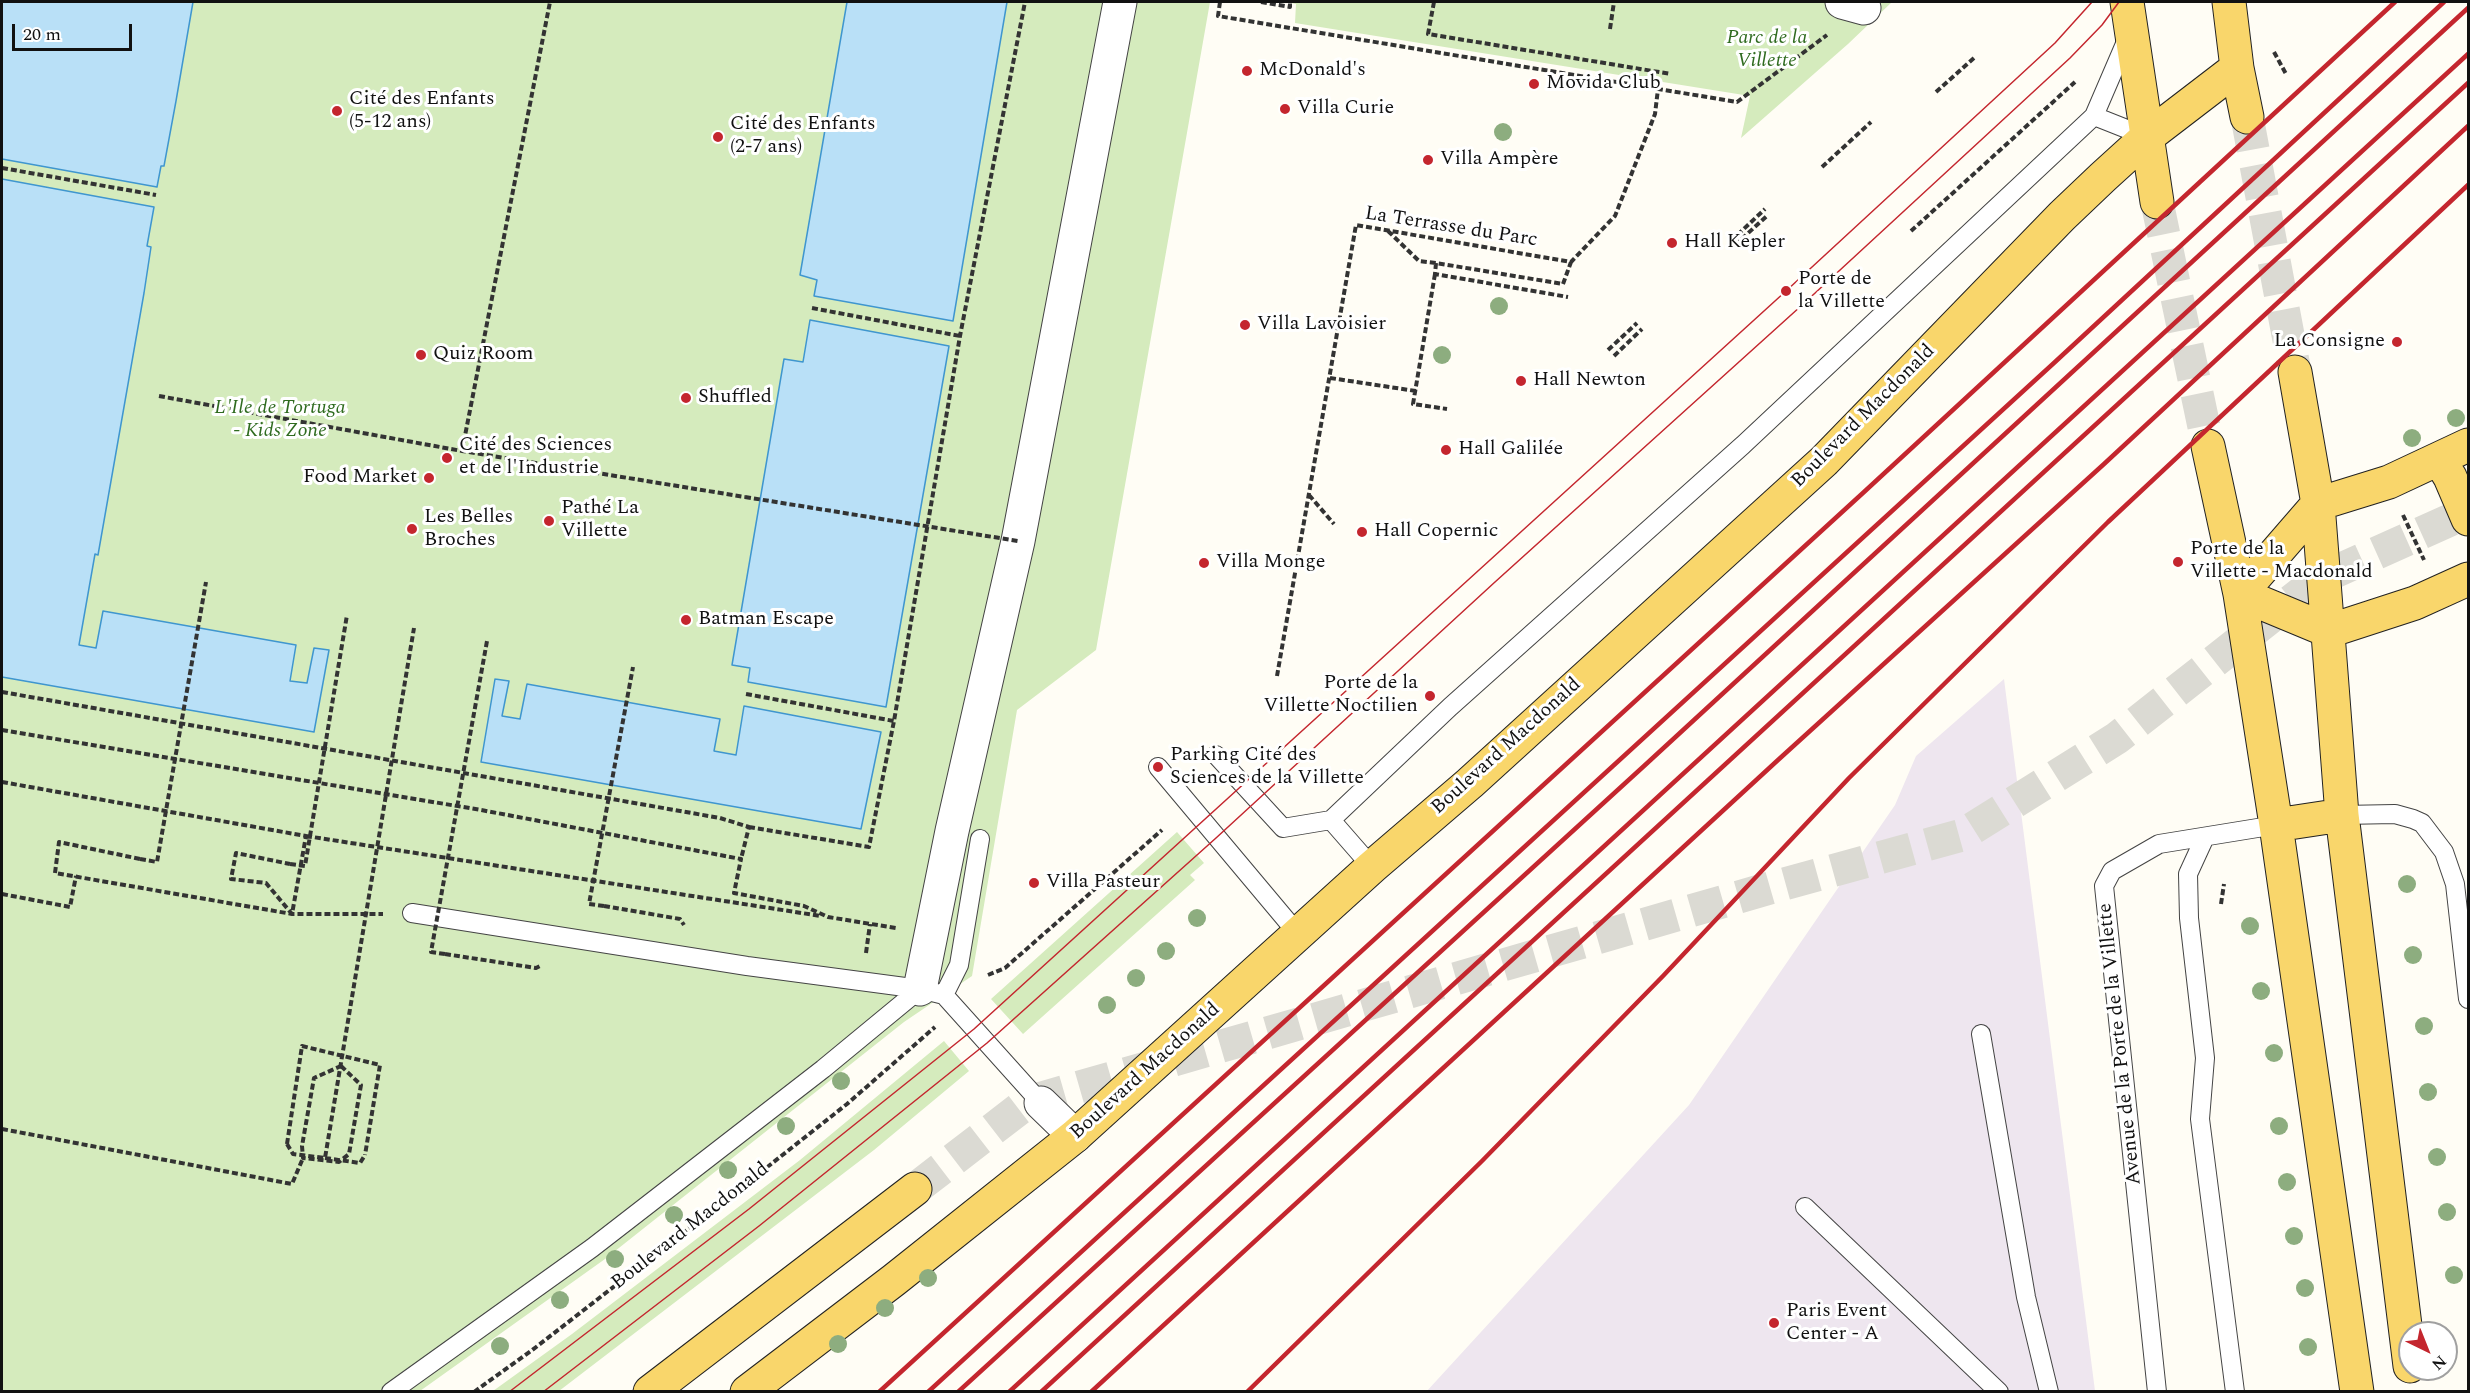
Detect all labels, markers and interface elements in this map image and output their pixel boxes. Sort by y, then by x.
scale bar [15,12,135,50]
text: 20 m [23,21,61,48]
park label: Parc de la Villette [1727,27,1807,74]
place label: McDonald's [1259,59,1366,83]
marker: McDonald's [1240,64,1254,78]
place label: Movida Club [1546,72,1661,96]
marker: Movida Club [1527,77,1541,91]
place label: Cité des Enfants (5-12 ans) [349,88,495,135]
place label: Villa Curie [1297,97,1394,121]
marker: Villa Curie [1278,102,1292,116]
marker: Cité des Enfants (5-12 ans) [330,104,344,118]
place label: Cité des Enfants (2-7 ans) [730,113,876,160]
marker: Cité des Enfants (2-7 ans) [711,130,725,144]
place label: Villa Ampère [1440,148,1559,172]
marker: Villa Ampère [1421,153,1435,167]
street label: La Terrasse du Parc [1363,203,1539,253]
place label: Hall Kepler [1684,231,1785,255]
marker: Hall Kepler [1665,236,1679,250]
place label: Porte de la Villette [1798,268,1885,315]
marker: Porte de la Villette [1779,284,1793,298]
place label: Villa Lavoisier [1257,313,1386,337]
marker: Villa Lavoisier [1238,318,1252,332]
place label: La Consigne [2274,330,2385,354]
marker: La Consigne [2390,335,2404,349]
street label: Boulevard Macdonald [1787,340,1941,494]
place label: Quiz Room [433,343,533,367]
marker: Quiz Room [414,348,428,362]
place label: Hall Newton [1533,369,1646,393]
marker: Hall Newton [1514,374,1528,388]
place label: Shuffled [698,386,772,410]
marker: Shuffled [679,391,693,405]
park label: L'Ile de Tortuga - Kids Zone [214,397,346,444]
place label: Cité des Sciences et de l'Industrie [459,434,612,481]
place label: Hall Galilée [1458,438,1563,462]
marker: Hall Galilée [1439,443,1453,457]
marker: Cité des Sciences et de l'Industrie [440,451,454,465]
place label: Food Market [303,466,417,490]
marker: Food Market [422,471,436,485]
place label: Pathé La Villette [561,497,639,544]
place label: Les Belles Broches [424,506,513,553]
marker: Pathé La Villette [542,514,556,528]
place label: Hall Copernic [1374,520,1498,544]
marker: Les Belles Broches [405,522,419,536]
marker: Hall Copernic [1355,525,1369,539]
place label: Porte de la Villette - Macdonald [2190,538,2373,585]
place label: Villa Monge [1216,551,1326,575]
marker: Porte de la Villette - Macdonald [2171,555,2185,569]
marker: Villa Monge [1197,556,1211,570]
place label: Batman Escape [698,608,834,632]
marker: Batman Escape [679,613,693,627]
place label: Porte de la Villette Noctilien [1263,672,1418,719]
street label: Boulevard Macdonald [1427,673,1587,821]
marker: Porte de la Villette Noctilien [1423,689,1437,703]
place label: Parking Cité des Sciences de la Villette [1170,744,1364,791]
marker: Parking Cité des Sciences de la Villette [1151,760,1165,774]
place label: Villa Pasteur [1046,871,1160,895]
marker: Villa Pasteur [1027,876,1041,890]
street label: Avenue de la Porte de la Villette [2094,902,2148,1186]
street label: Boulevard Macdonald [1066,998,1226,1146]
street label: Boulevard Macdonald [607,1158,775,1296]
place label: Paris Event Center - A [1786,1300,1887,1347]
marker: Paris Event Center - A [1767,1316,1781,1330]
north arrow [2398,1321,2458,1381]
text: N [2426,1349,2452,1376]

